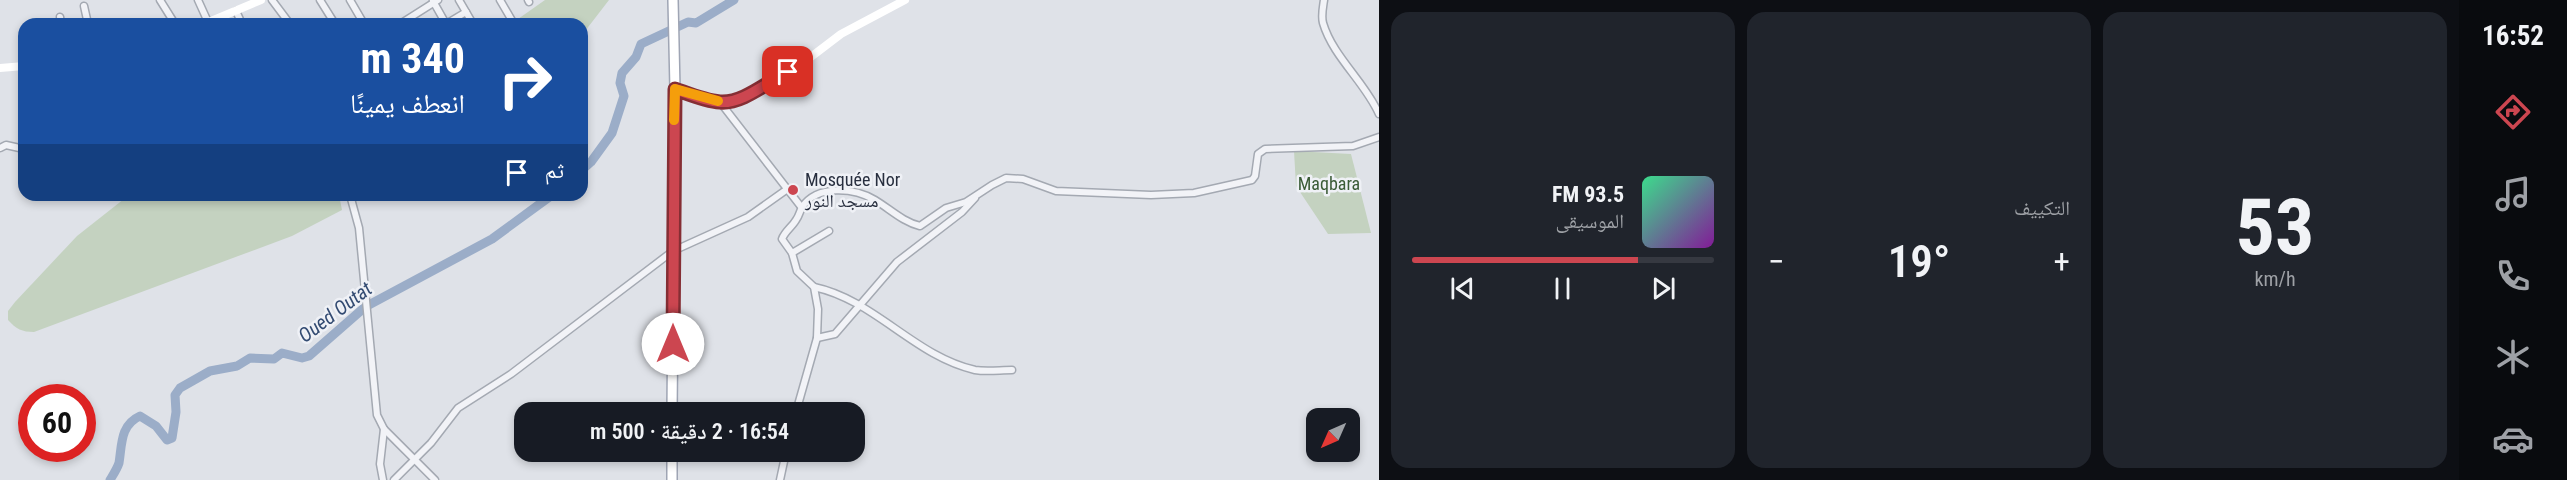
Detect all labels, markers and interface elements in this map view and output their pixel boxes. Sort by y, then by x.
text: 16:52 [2482,20,2544,52]
text: 340 m [360,34,465,83]
icon: right [486,42,564,120]
pin [762,46,813,97]
icon: arrive [771,55,804,88]
text: انعطف يمينًا [350,88,465,120]
icon: directions [2492,91,2534,133]
icon: arrive [500,156,533,189]
text: ثم [545,158,564,183]
place label: Mosquée Nor مسجد النور [804,169,901,211]
park label: Maqbara [1298,173,1360,194]
icon: music [2492,173,2534,215]
text: 93.5 FM [1552,182,1624,207]
text: 53 [2236,182,2314,273]
marker: Mosquée Nor مسجد النور [786,183,800,197]
text: التكييف [2014,196,2070,220]
text: الموسيقى [1556,209,1624,233]
text: 19° [1888,235,1950,288]
text: − [1768,242,1785,281]
text: + [2054,242,2070,281]
icon: phone [2492,255,2534,297]
text: km/h [2254,267,2296,291]
icon: previous [1446,272,1479,305]
icon: pause [1546,272,1579,305]
icon: next [1647,272,1680,305]
water label: Oued Outat [293,276,377,347]
position arrow [641,312,705,376]
icon: climate [2492,336,2534,378]
speed limit sign: 60 [18,384,96,462]
north arrow [1306,408,1360,462]
map controls [1306,408,1360,462]
icon: car [2492,418,2534,460]
text: 16:54 · 2 دقيقة · 500 m [590,419,789,444]

